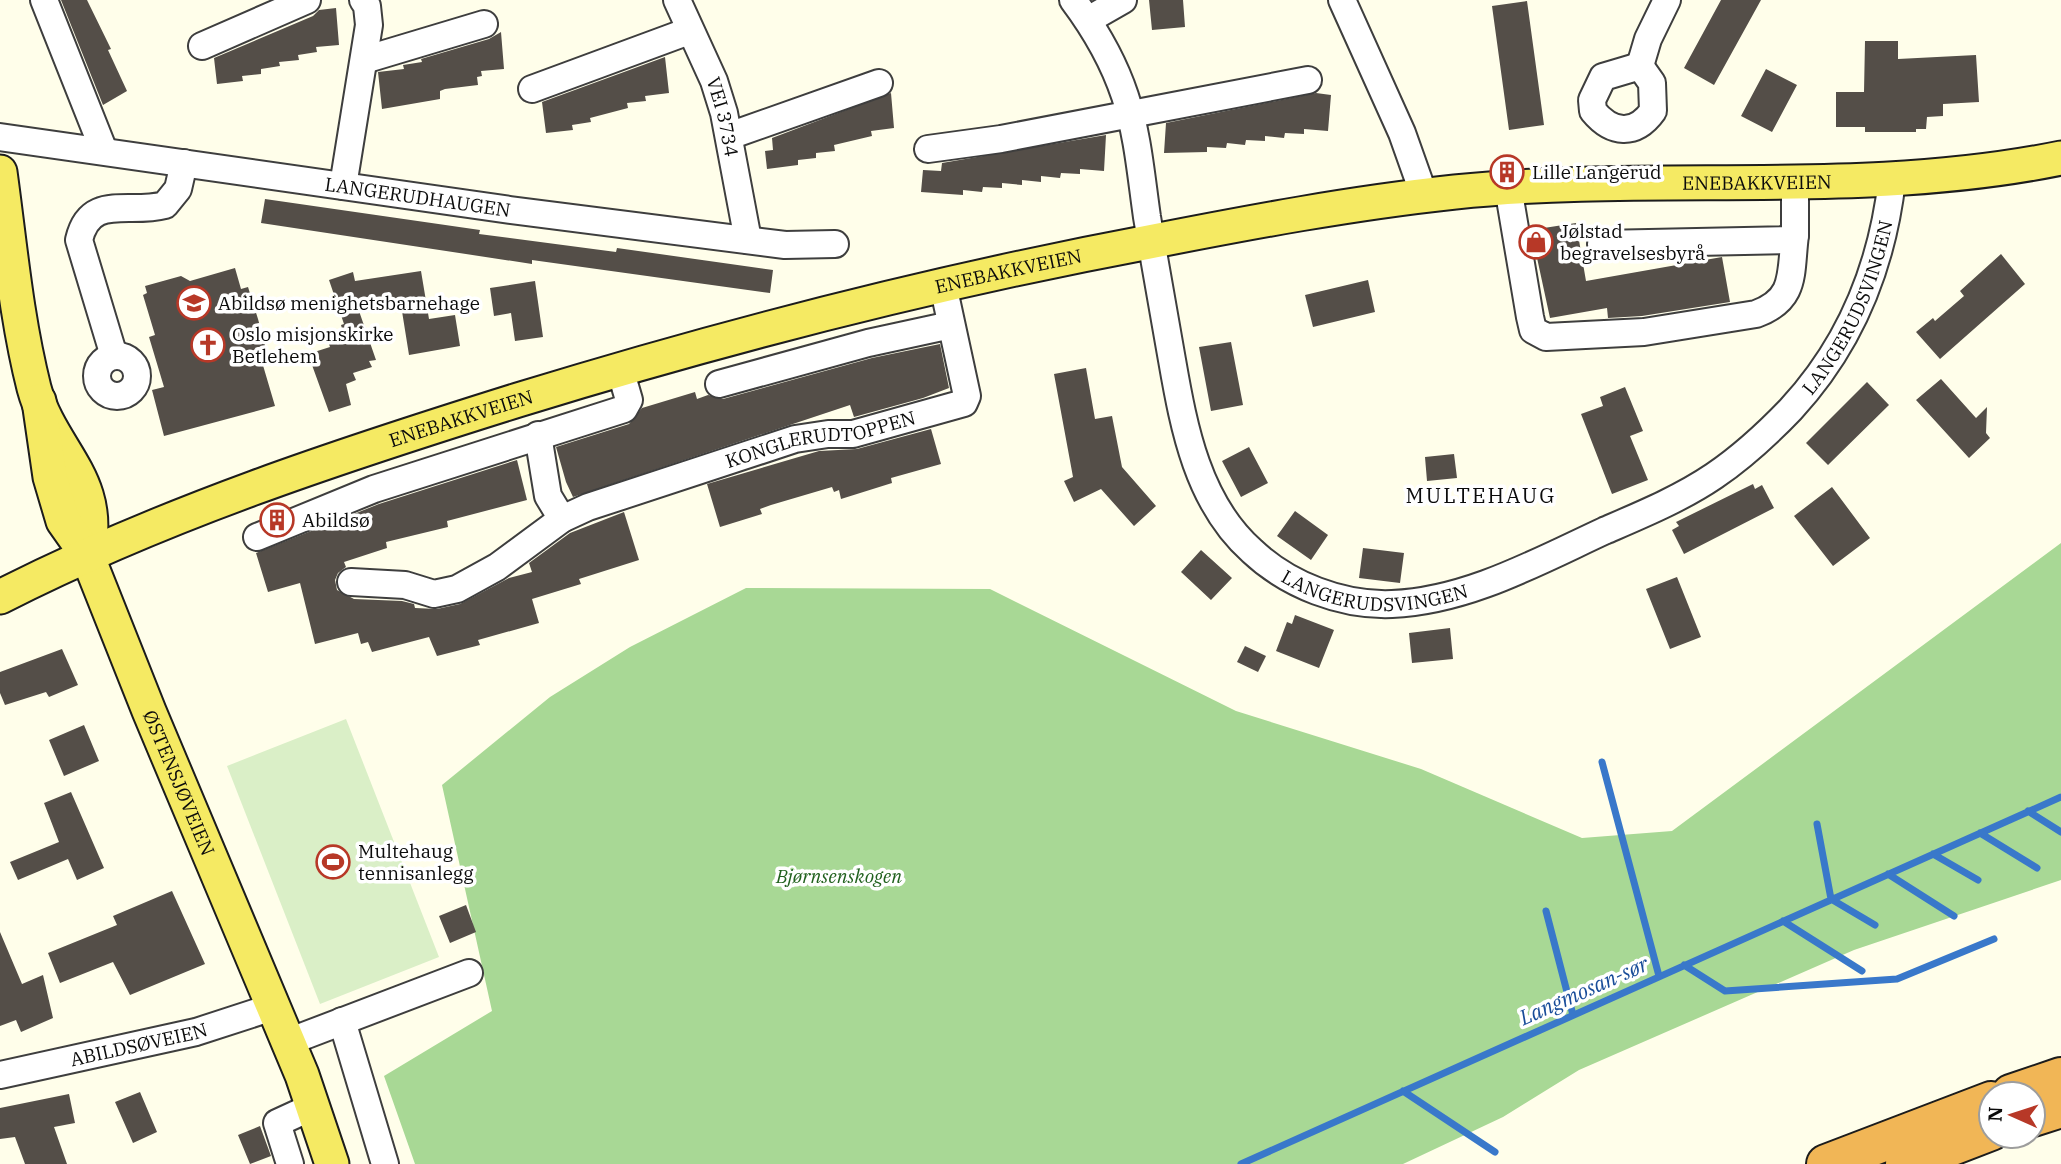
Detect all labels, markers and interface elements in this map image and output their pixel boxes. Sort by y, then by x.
street label: VEI 3734 [701,74,744,159]
building icon: Lille Langerud [1488,153,1526,191]
place label: Lille Langerud [1532,160,1662,184]
street label: ENEBAKKVEIEN [1682,169,1832,195]
street label: LANGERUDHAUGEN [323,172,512,222]
street label: LANGERUDSVINGEN [1797,218,1897,399]
place label: Jølstad begravelsesbyrå [1560,219,1705,265]
shop icon: Jølstad begravelsesbyrå [1517,223,1555,261]
street label: ENEBAKKVEIEN [932,243,1084,299]
school or university icon: Abildsø menighetsbarnehage [175,284,213,322]
place label: Abildsø menighetsbarnehage [218,291,480,315]
place label: Oslo misjonskirke Betlehem [232,322,393,368]
church icon: Oslo misjonskirke Betlehem [189,326,227,364]
street label: ENEBAKKVEIEN [386,384,536,452]
street label: KONGLERUDTOPPEN [722,405,918,473]
district label: MULTEHAUG [1406,481,1556,509]
building icon: Abildsø [258,501,296,539]
place label: Abildsø [302,508,370,532]
street label: LANGERUDSVINGEN [1277,564,1471,616]
street label: ØSTENSJØVEIEN [138,706,220,859]
place label: Multehaug tennisanlegg [358,839,474,885]
sports icon: Multehaug tennisanlegg [314,843,352,881]
park label: Bjørnsenskogen [775,864,902,888]
water label: Langmosan-sør [1514,949,1653,1031]
street label: ABILDSØVEIEN [68,1017,210,1071]
north arrow [1977,1080,2047,1150]
text: N [1983,1106,2007,1122]

